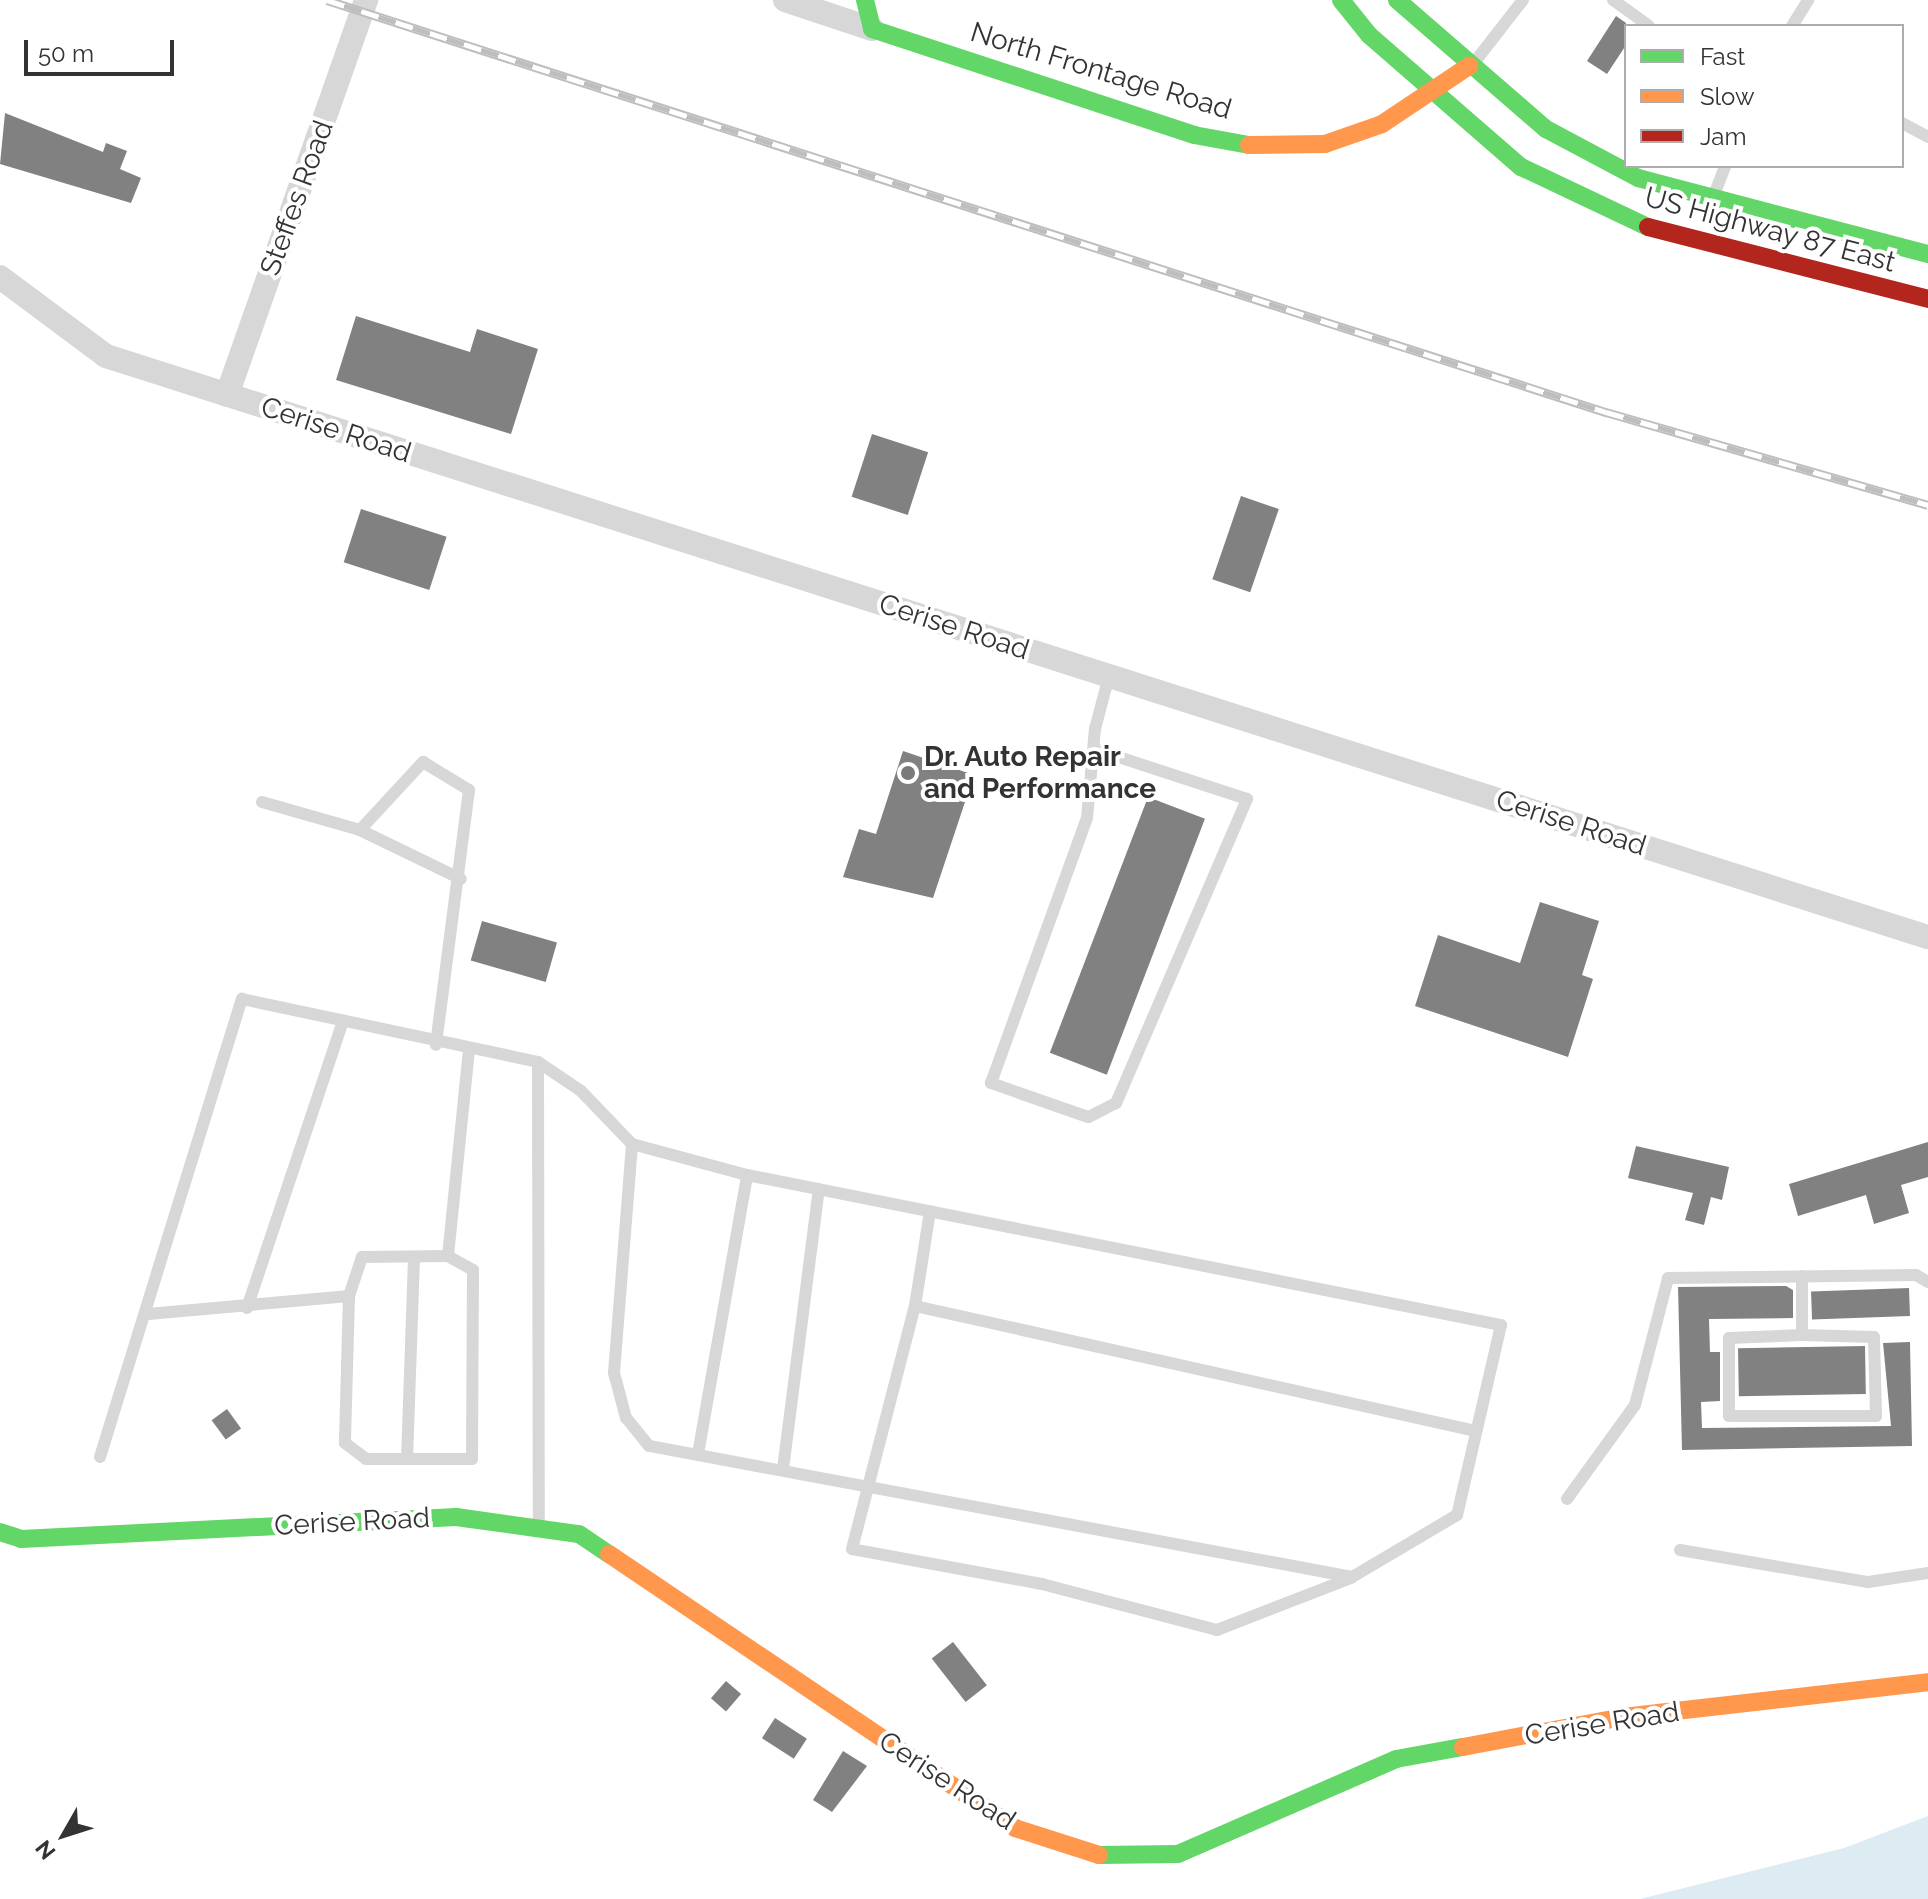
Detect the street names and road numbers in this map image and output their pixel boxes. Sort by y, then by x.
street label: North Frontage Road [966,15,1236,127]
street label: Steffes Road [253,116,341,280]
street label: US Highway 87 East [1641,180,1899,280]
street label: Cerise Road [257,390,415,470]
street label: Cerise Road [875,587,1033,667]
street label: Cerise Road [1492,783,1650,863]
street label: Cerise Road [273,1501,431,1543]
street label: Cerise Road [1522,1695,1682,1753]
street label: Cerise Road [873,1724,1021,1838]

